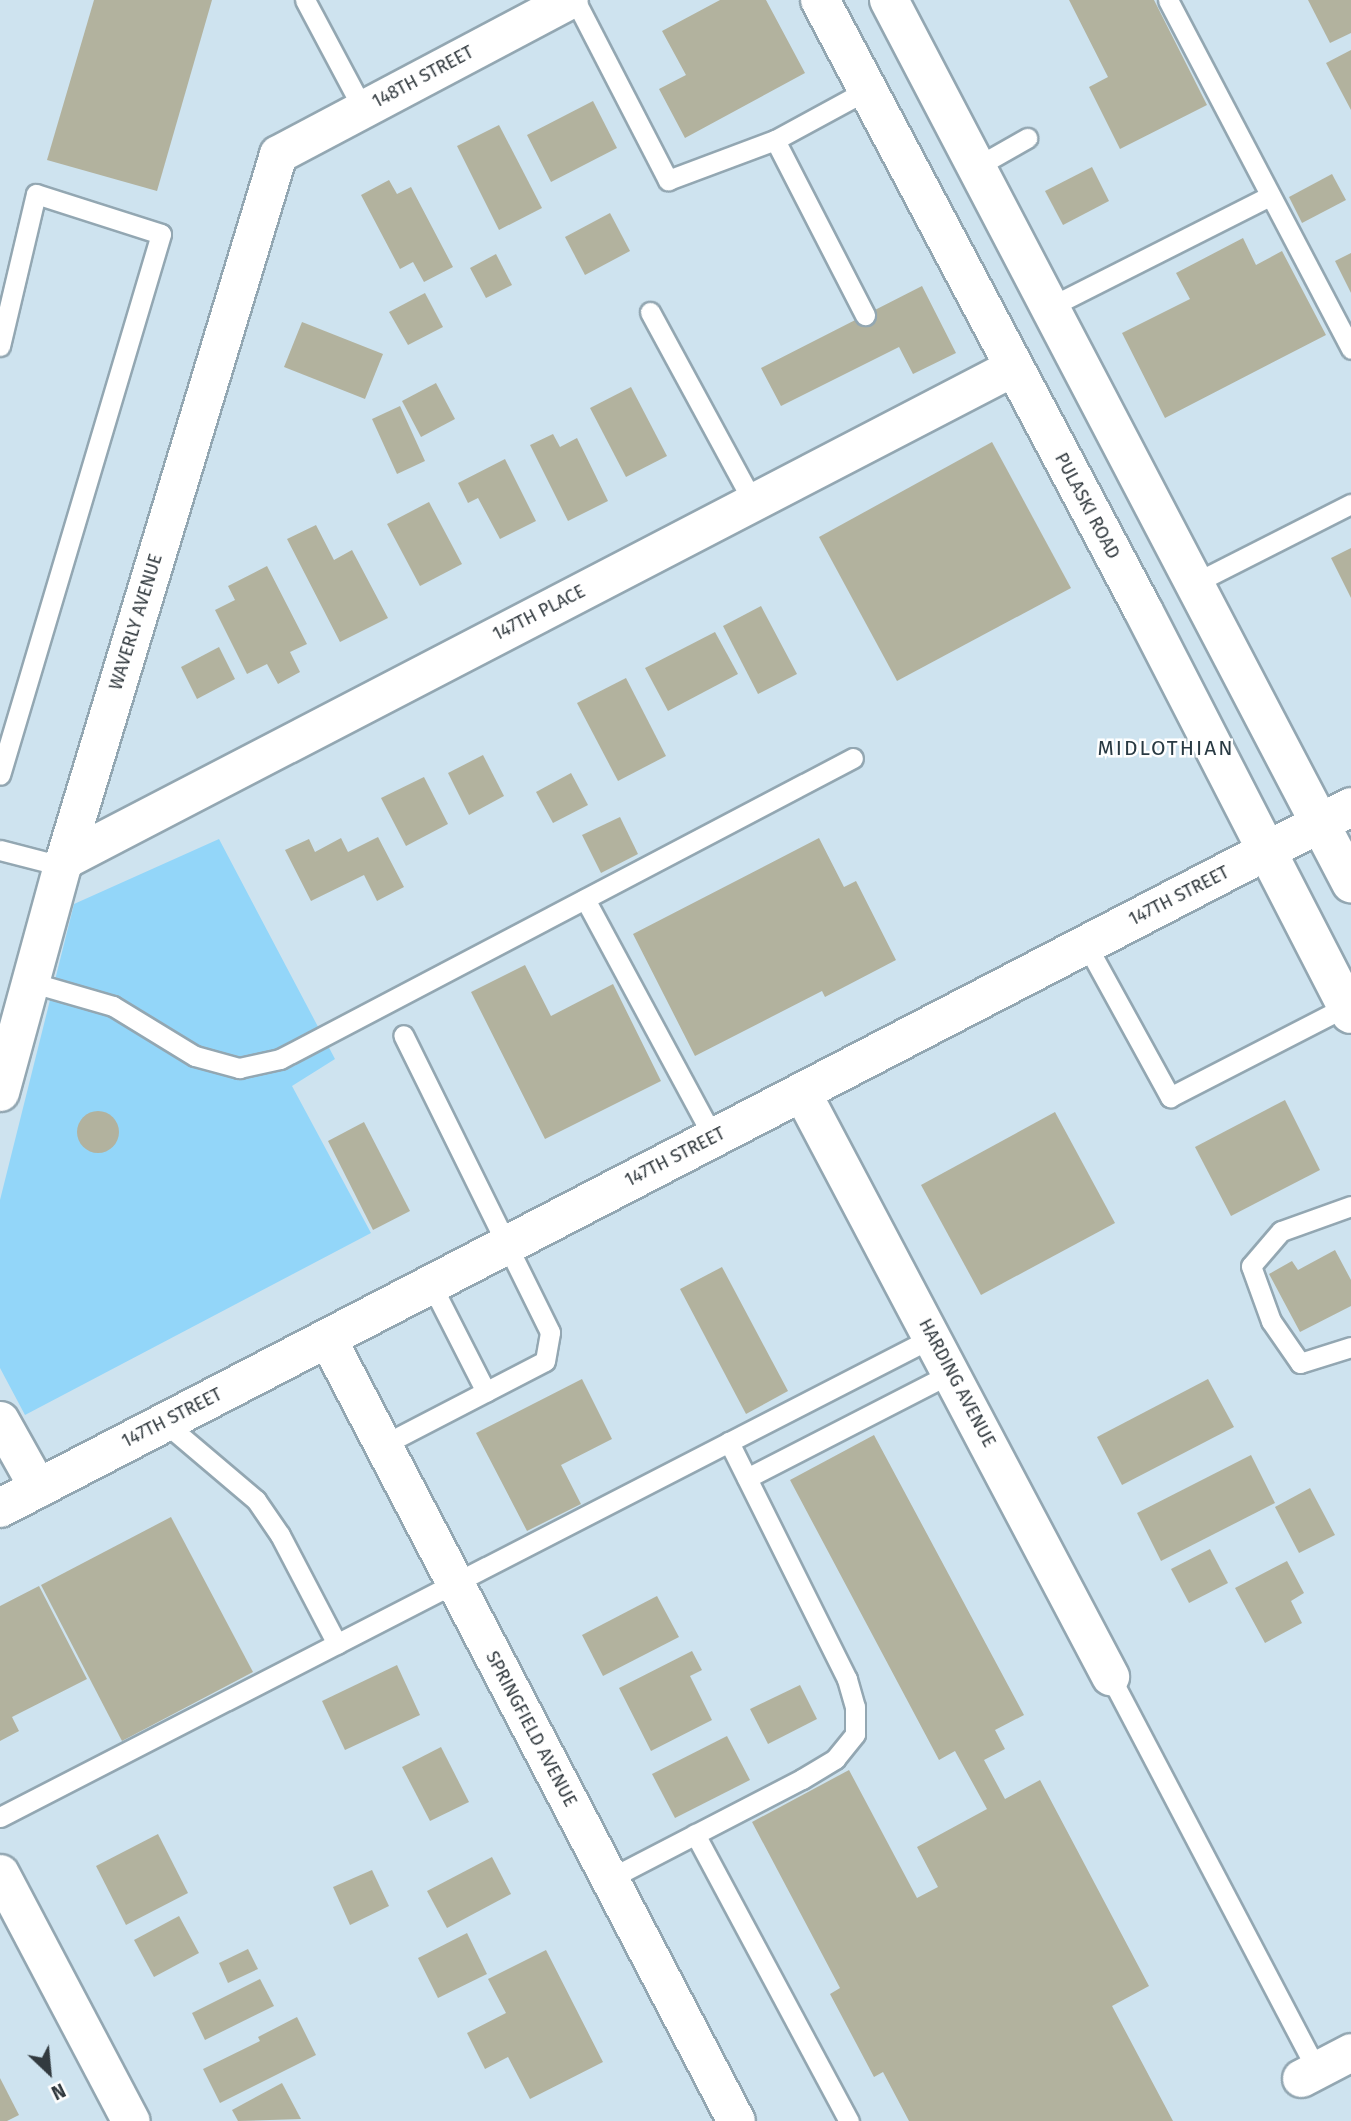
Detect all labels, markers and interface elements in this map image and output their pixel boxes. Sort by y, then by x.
street label: 148TH STREET [369,41,477,113]
street label: PULASKI ROAD [1050,449,1124,563]
street label: WAVERLY AVENUE [105,551,167,693]
street label: 147TH PLACE [489,581,589,645]
district label: MIDLOTHIAN [1099,735,1233,761]
street label: 147TH STREET [1125,862,1233,930]
street label: 147TH STREET [621,1123,729,1191]
street label: HARDING AVENUE [914,1315,1000,1451]
street label: 147TH STREET [118,1384,226,1452]
street label: SPRINGFIELD AVENUE [481,1648,581,1810]
north arrow [14,2037,84,2107]
text: N [48,2078,69,2104]

